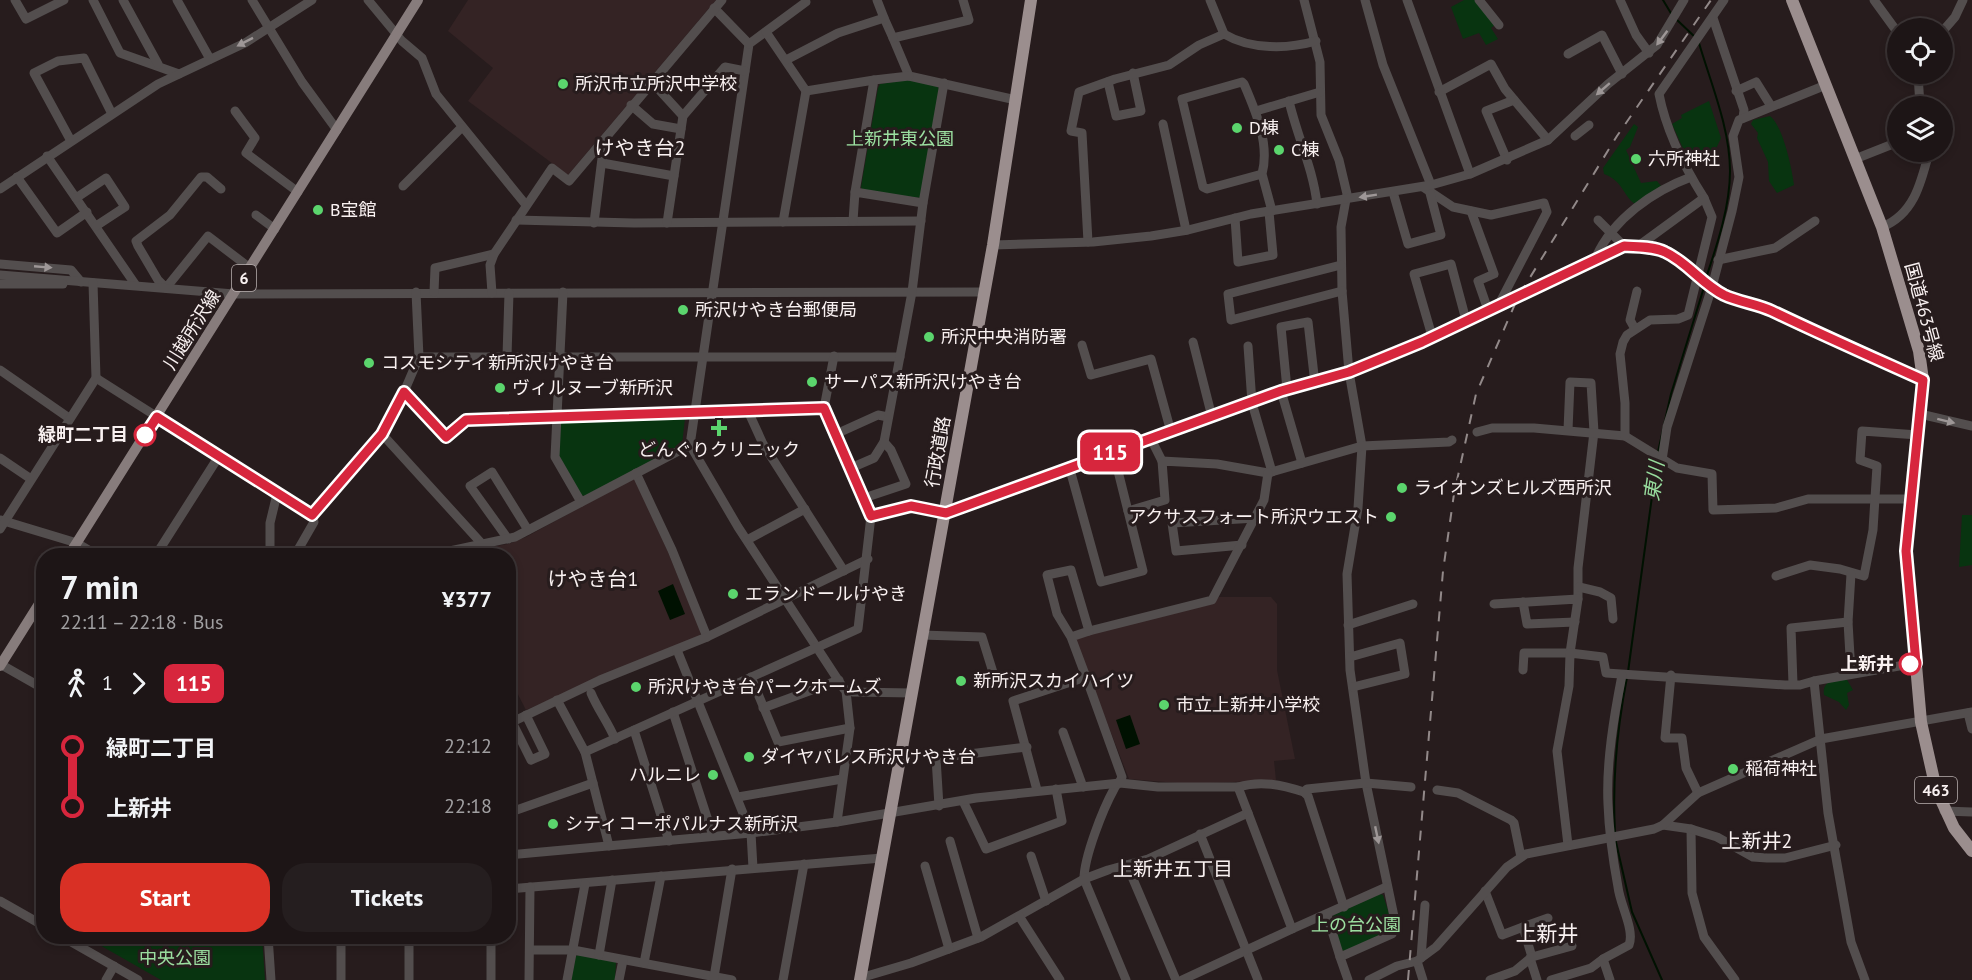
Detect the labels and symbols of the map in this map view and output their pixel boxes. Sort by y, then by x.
one-way arrow [1655,30,1668,46]
one-way arrow [236,37,254,47]
place label: 所沢市立所沢中学校 [575,72,737,95]
marker: 所沢市立所沢中学校 [556,77,570,91]
one-way arrow [1596,82,1611,95]
place label: D棟 [1249,116,1279,139]
marker: D棟 [1230,121,1244,135]
park label: 上新井東公園 [846,127,954,150]
district label: けやき台2 [595,135,685,161]
place label: C棟 [1291,138,1319,161]
marker: C棟 [1272,143,1286,157]
place label: 六所神社 [1648,147,1720,170]
marker: 六所神社 [1629,152,1643,166]
one-way arrow [1358,192,1377,201]
place label: B宝館 [330,198,377,221]
marker: B宝館 [311,203,325,217]
street label: 国道463号線 [1900,260,1949,364]
one-way arrow [34,262,53,272]
road number: 6 [232,265,256,291]
street label: 川越所沢線 [158,285,225,374]
place label: 所沢けやき台郵便局 [695,298,857,321]
marker: 所沢けやき台郵便局 [676,303,690,317]
place label: 所沢中央消防署 [941,325,1067,348]
marker: 所沢中央消防署 [922,330,936,344]
place label: コスモシティ新所沢けやき台 [381,351,614,374]
marker: コスモシティ新所沢けやき台 [362,356,376,370]
place label: サーパス新所沢けやき台 [824,370,1022,393]
marker: サーパス新所沢けやき台 [805,375,819,389]
place label: ヴィルヌーブ新所沢 [512,376,673,399]
marker: ヴィルヌーブ新所沢 [493,381,507,395]
street label: 行政道路 [920,414,955,489]
one-way arrow [1937,416,1955,426]
marker: どんぐりクリニック [710,419,728,437]
place label: 緑町二丁目 [38,423,128,446]
marker: 緑町二丁目 [134,424,156,446]
line badge: 115 [1076,432,1144,472]
place label: どんぐりクリニック [638,438,800,461]
water label: 東川 [1638,457,1670,503]
place label: ライオンズヒルズ西所沢 [1414,476,1612,499]
marker: ライオンズヒルズ西所沢 [1395,481,1409,495]
place label: アクサスフォート所沢ウエスト [1128,505,1379,528]
marker: アクサスフォート所沢ウエスト [1384,510,1398,524]
district label: けやき台1 [548,566,638,592]
place label: エランドールけやき [745,582,907,605]
marker: エランドールけやき [726,587,740,601]
place label: 上新井 [1840,652,1894,675]
marker: 上新井 [1899,653,1921,675]
place label: 新所沢スカイハイツ [973,669,1134,692]
marker: 新所沢スカイハイツ [954,674,968,688]
place label: 所沢けやき台パークホームズ [648,675,881,698]
marker: 所沢けやき台パークホームズ [629,680,643,694]
place label: 市立上新井小学校 [1176,693,1320,716]
marker: 市立上新井小学校 [1157,698,1171,712]
place label: ダイヤパレス所沢けやき台 [761,745,976,768]
marker: ダイヤパレス所沢けやき台 [742,750,756,764]
place label: 稲荷神社 [1745,757,1817,780]
marker: 稲荷神社 [1726,762,1740,776]
place label: ハルニレ [629,763,701,786]
marker: ハルニレ [706,768,720,782]
road number: 463 [1915,777,1957,803]
place label: シティコーポパルナス新所沢 [565,812,798,835]
marker: シティコーポパルナス新所沢 [546,817,560,831]
one-way arrow [1373,826,1382,845]
district label: 上新井2 [1722,828,1792,854]
district label: 上新井五丁目 [1113,856,1233,882]
park label: 上の台公園 [1311,913,1401,936]
district label: 上新井 [1516,920,1579,947]
park label: 中央公園 [139,946,211,969]

